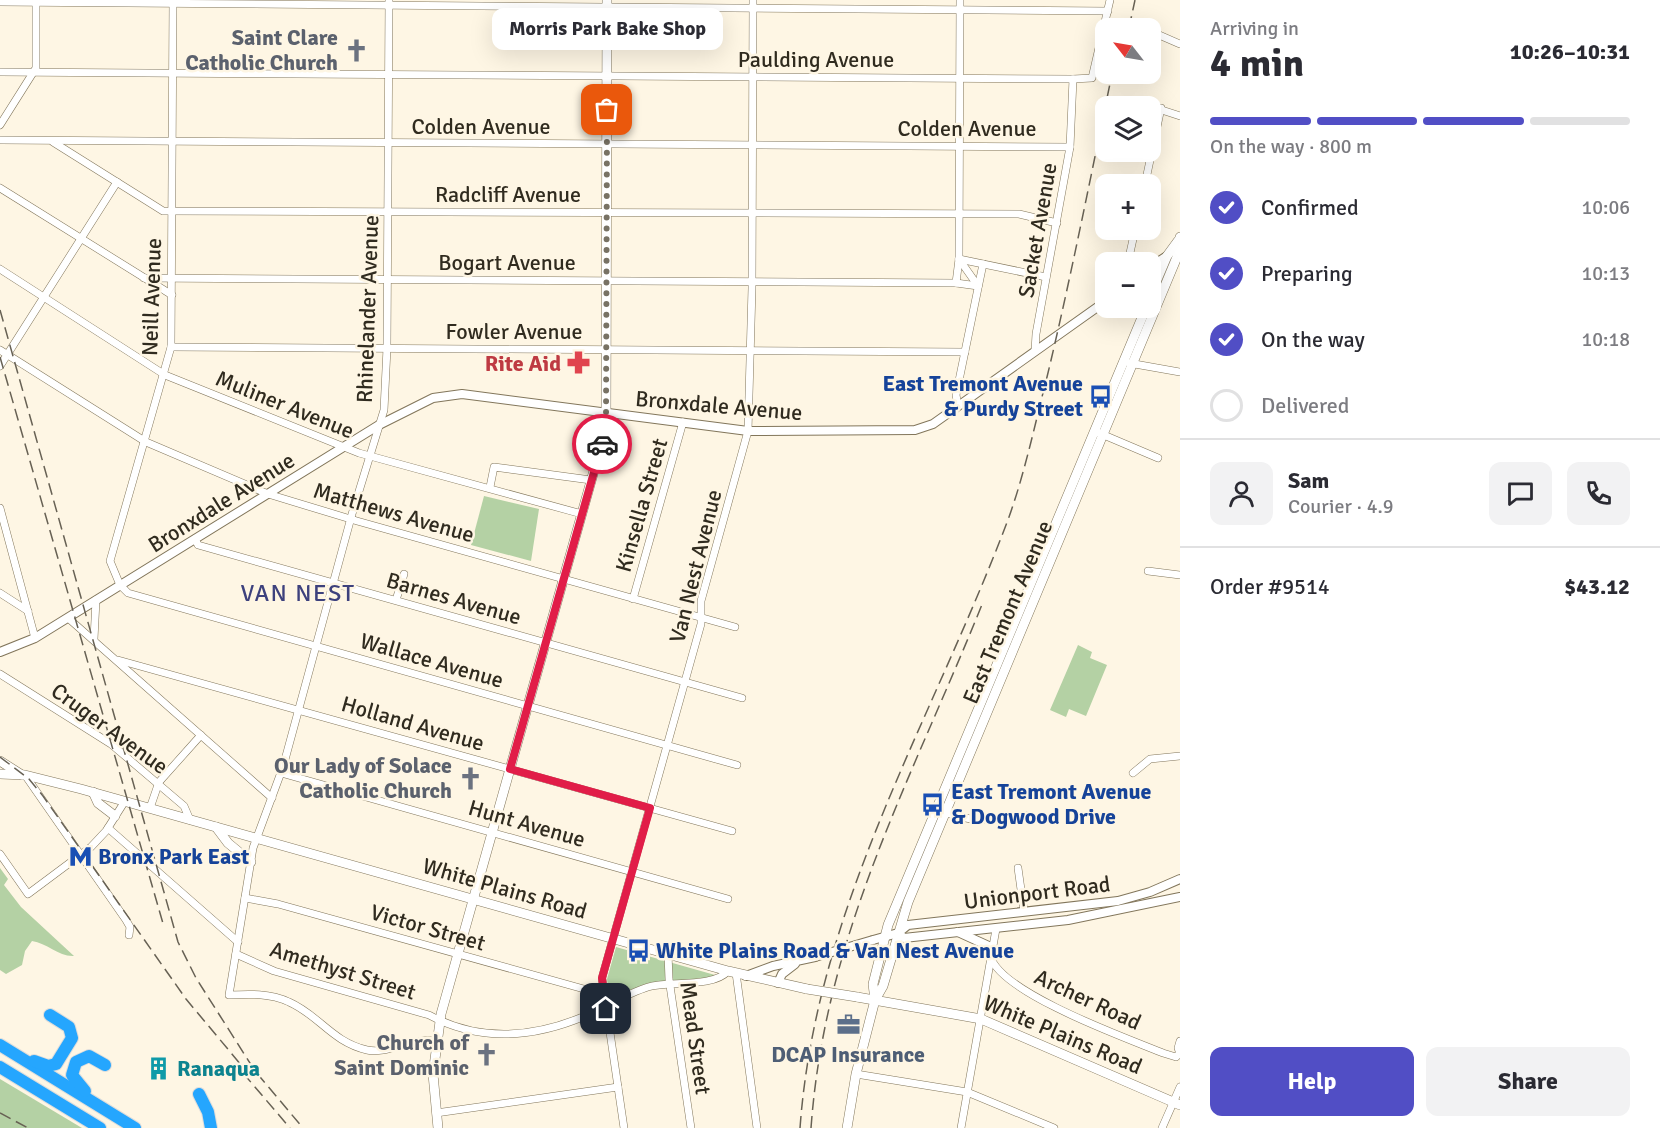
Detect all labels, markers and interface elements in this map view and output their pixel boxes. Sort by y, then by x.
callout: Morris Park Bake Shop [492,8,722,50]
text: Morris Park Bake Shop [509,16,706,41]
text: Arriving in [1210,16,1299,41]
north arrow [1095,18,1161,84]
map controls [1095,18,1161,318]
place label: Saint Clare Catholic Church [185,24,338,76]
church icon: Saint Clare Catholic Church [343,37,369,63]
text: 10:26–10:31 [1510,38,1630,65]
text: 4 min [1210,39,1304,87]
street label: Paulding Avenue [738,46,894,73]
pin [581,84,632,135]
icon: bag [590,93,623,126]
button: layers [1095,96,1161,162]
street label: Colden Avenue [411,113,551,140]
street label: Colden Avenue [897,115,1037,142]
text: On the way · 800 m [1210,134,1372,159]
street label: Sacket Avenue [1012,160,1063,300]
button: + [1095,174,1161,240]
street label: Radcliff Avenue [435,181,581,208]
icon: check [1210,191,1243,224]
text: Confirmed [1261,194,1359,221]
text: 10:06 [1581,195,1630,220]
street label: Rhinelander Avenue [351,214,384,404]
street label: Neill Avenue [136,237,167,357]
street label: Bogart Avenue [438,249,576,276]
button: − [1095,252,1161,318]
icon: check [1210,257,1243,290]
text: Preparing [1261,260,1353,287]
text: 10:13 [1581,261,1630,286]
street label: Fowler Avenue [446,318,582,345]
icon: check [1210,323,1243,356]
text: On the way [1261,326,1365,353]
text: 10:18 [1581,327,1630,352]
place label: Rite Aid [485,350,561,377]
pharmacy icon: Rite Aid [566,350,592,376]
street label: Muliner Avenue [212,364,358,444]
place label: East Tremont Avenue & Purdy Street [883,370,1083,422]
bus stop icon: East Tremont Avenue & Purdy Street [1088,383,1114,409]
street label: Bronxdale Avenue [634,385,804,426]
text: Delivered [1261,392,1349,419]
courier [572,414,632,474]
icon: car [586,428,619,461]
street label: Kinsella Street [610,435,674,575]
street label: Bronxdale Avenue [143,447,299,558]
button: person [1210,462,1273,525]
button: chat [1489,462,1552,525]
button: phone [1567,462,1630,525]
text: Sam [1288,467,1329,494]
street label: Matthews Avenue [310,477,477,548]
street label: Van Nest Avenue [663,487,728,645]
text: Courier · 4.9 [1288,494,1394,519]
street label: East Tremont Avenue [957,517,1058,708]
street label: Barnes Avenue [383,566,524,631]
text: Order #9514 [1210,573,1330,600]
text: $43.12 [1564,573,1630,600]
district label: VAN NEST [240,578,356,608]
street label: Wallace Avenue [357,627,507,694]
street label: Cruger Avenue [46,677,173,780]
street label: Holland Avenue [338,690,487,757]
place label: Our Lady of Solace Catholic Church [274,752,452,804]
church icon: Our Lady of Solace Catholic Church [457,765,483,791]
place label: East Tremont Avenue & Dogwood Drive [951,778,1151,830]
bus stop icon: East Tremont Avenue & Dogwood Drive [920,791,946,817]
street label: Hunt Avenue [465,794,588,853]
metro station icon: Bronx Park East [67,843,93,869]
place label: Bronx Park East [98,843,249,870]
street label: White Plains Road [420,852,590,925]
street label: Unionport Road [962,870,1112,915]
street label: Victor Street [367,898,489,957]
street label: Amethyst Street [267,935,419,1006]
bus stop icon: White Plains Road & Van Nest Avenue [625,937,651,963]
place label: White Plains Road & Van Nest Avenue [656,937,1014,964]
street label: Archer Road [1030,963,1145,1036]
street label: Mead Street [674,980,717,1097]
pin [580,983,631,1034]
street label: White Plains Road [979,989,1146,1080]
icon: home [589,992,622,1025]
office icon: DCAP Insurance [835,1012,861,1038]
place label: Church of Saint Dominic [334,1029,470,1081]
place label: DCAP Insurance [771,1041,925,1068]
church icon: Church of Saint Dominic [474,1042,500,1068]
button: Help [1210,1047,1414,1116]
button: Share [1426,1047,1630,1116]
building icon: Ranaqua [146,1055,172,1081]
place label: Ranaqua [177,1055,260,1082]

